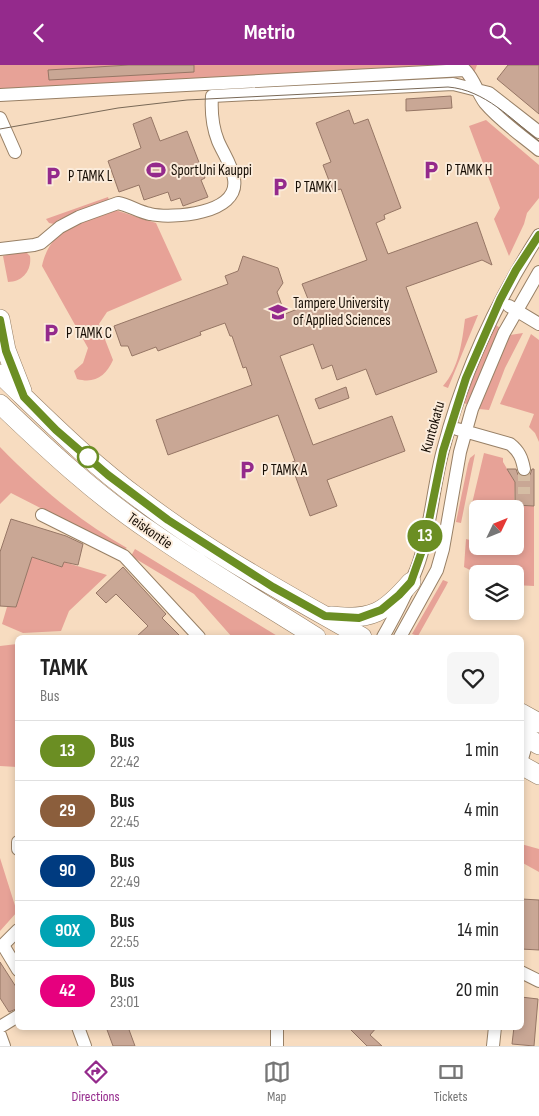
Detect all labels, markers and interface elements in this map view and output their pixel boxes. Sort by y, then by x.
icon: back [25,19,53,47]
text: Metrio [244,19,295,46]
icon: search [486,19,514,47]
sports icon: SportUni Kauppi [145,159,167,181]
parking icon: P TAMK H [420,159,442,181]
place label: SportUni Kauppi [171,161,252,180]
place label: P TAMK H [446,161,492,180]
parking icon: P TAMK L [42,165,64,187]
place label: P TAMK L [68,167,113,186]
parking icon: P TAMK I [269,176,291,198]
place label: P TAMK I [295,178,337,197]
place label: Tampere University of Applied Sciences [293,294,391,330]
school or university icon: Tampere University of Applied Sciences [267,301,289,323]
parking icon: P TAMK C [40,322,62,344]
place label: P TAMK C [66,324,112,343]
street label: Kuntokatu [417,399,449,455]
unlabelled marker [77,446,99,468]
parking icon: P TAMK A [236,459,258,481]
place label: P TAMK A [262,461,308,480]
north arrow [469,500,524,555]
map controls [469,500,524,620]
street label: Teiskontie [124,509,176,553]
line badge: 13 [402,520,448,552]
text: 13 [417,525,433,546]
button: layers [469,565,524,620]
button: heart [447,652,499,704]
text: TAMK [40,653,88,682]
text: Bus [40,687,60,706]
text: Bus [110,730,135,753]
text: 1 min [465,739,499,762]
text: 13 [60,740,75,761]
text: 22:42 [110,753,140,772]
text: Bus [110,790,135,813]
text: 4 min [464,799,499,822]
text: 29 [59,800,76,821]
text: 22:45 [110,813,139,832]
text: Bus [110,850,135,873]
text: 8 min [464,859,499,882]
text: 90 [59,860,76,881]
text: 22:49 [110,873,140,892]
text: Bus [110,910,135,933]
text: 14 min [458,919,499,942]
text: 90X [55,920,80,941]
text: 22:55 [110,933,139,952]
text: Bus [110,970,135,993]
text: 20 min [456,979,499,1002]
text: 42 [59,980,76,1001]
text: 23:01 [110,993,139,1012]
tab: Directions [72,1058,120,1105]
tab: Map [263,1058,291,1105]
tab: Tickets [434,1058,467,1105]

